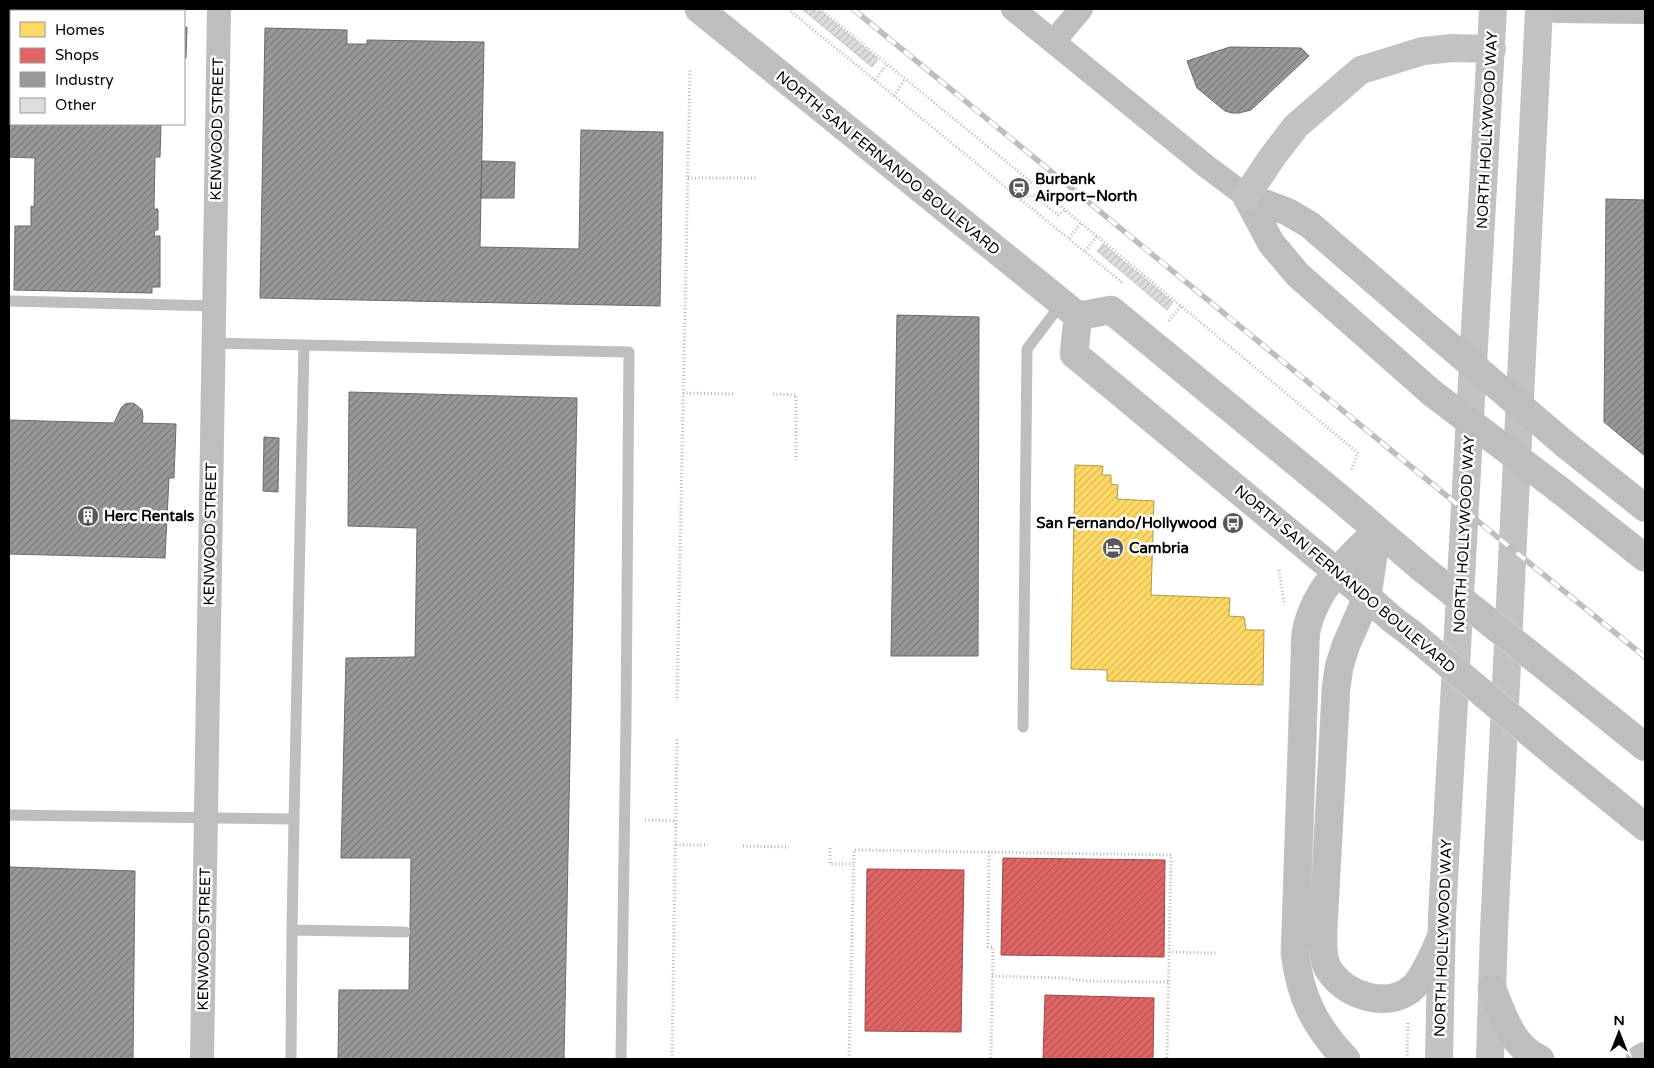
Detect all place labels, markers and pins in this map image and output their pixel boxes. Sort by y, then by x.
place label: Burbank Airport–North [1035,170,1137,206]
station icon: Burbank Airport–North [1007,176,1031,200]
building icon: Herc Rentals [76,504,100,528]
place label: Herc Rentals [104,507,194,525]
bus stop icon: San Fernando/Hollywood [1221,511,1245,535]
place label: San Fernando/Hollywood [1036,514,1217,533]
hotel icon: Cambria [1101,536,1125,560]
place label: Cambria [1129,539,1189,557]

